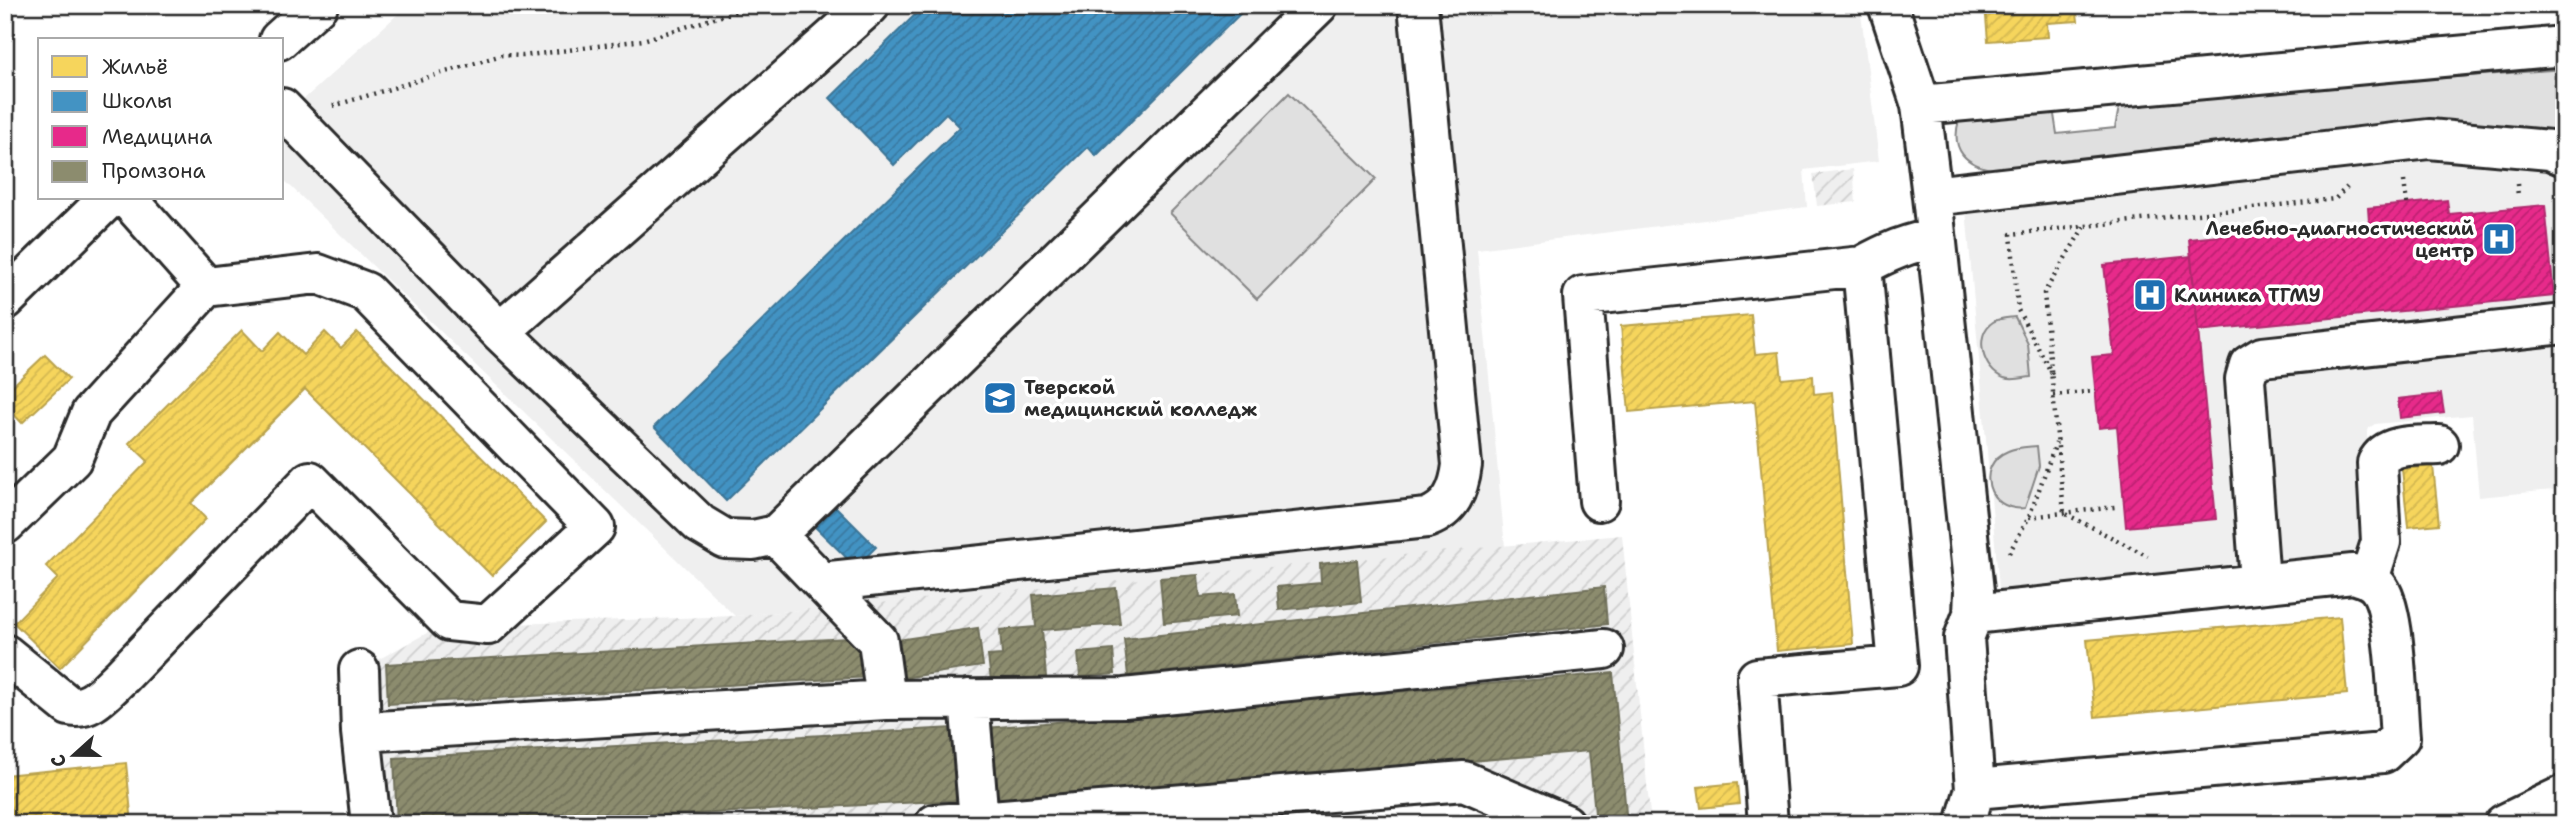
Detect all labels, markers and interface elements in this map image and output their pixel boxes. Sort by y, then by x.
legend [38,38,284,200]
text: Жильё [102,53,168,81]
text: Школы [102,87,172,115]
text: Медицина [102,123,212,151]
text: Промзона [102,157,205,185]
place label: Лечебно-диагностический центр [2206,216,2474,263]
hospital icon: Лечебно-диагностический центр [2480,220,2518,258]
hospital icon: Клиника ТГМУ [2131,276,2169,314]
place label: Клиника ТГМУ [2174,283,2321,308]
place label: Тверской медицинский колледж [1024,375,1257,422]
school or university icon: Тверской медицинский колледж [981,379,1019,417]
north arrow [38,720,108,790]
text: С [45,751,72,771]

